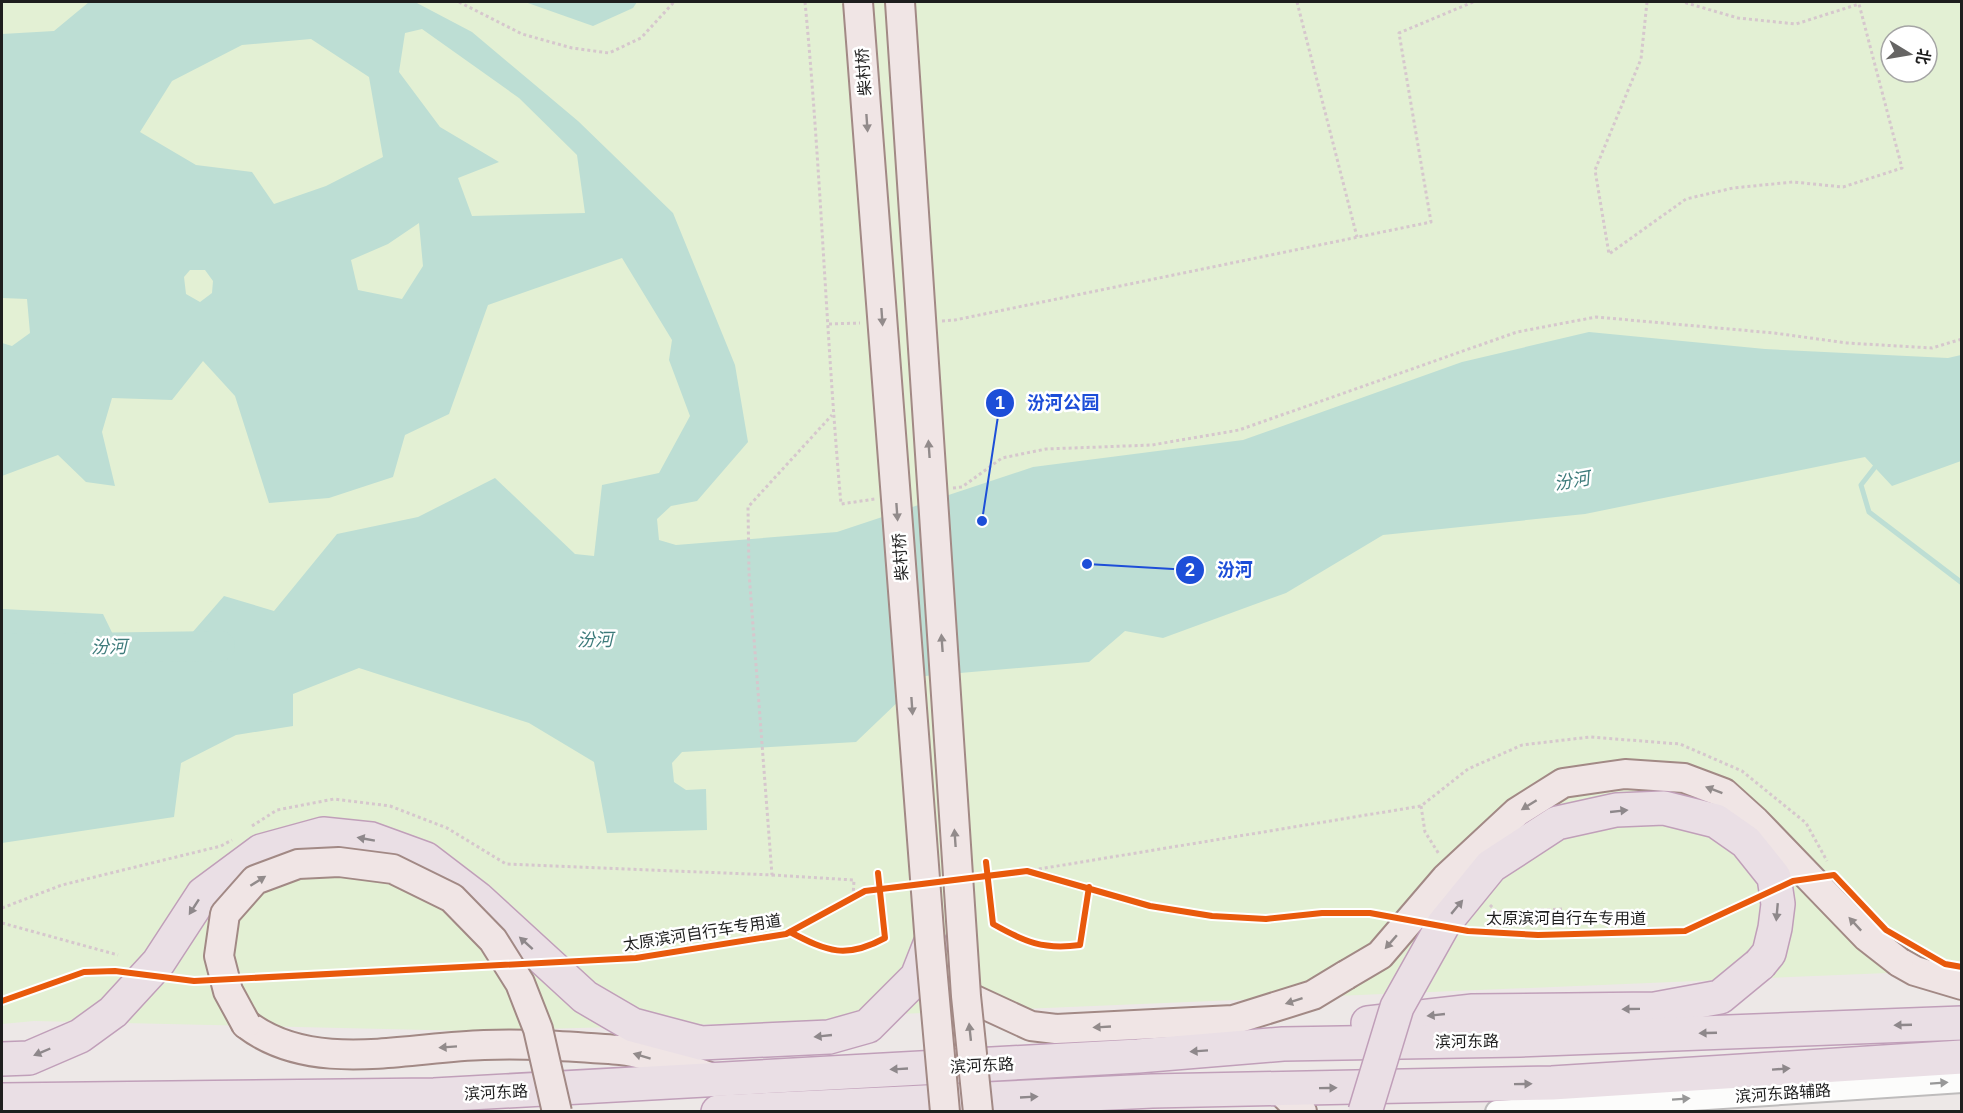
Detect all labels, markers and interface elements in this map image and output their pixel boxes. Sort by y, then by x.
north arrow [1879,24,1939,84]
street label: 柴村桥 [853,47,874,97]
text: 北 [1913,47,1933,66]
one-way arrow [862,113,872,132]
one-way arrow [877,308,887,327]
callout: 汾河公园 [985,385,1111,421]
text: 1 [995,393,1005,413]
text: 汾河公园 [1027,393,1099,413]
one-way arrow [924,439,934,458]
water label: 汾河 [1553,468,1594,494]
one-way arrow [892,502,902,521]
street label: 柴村桥 [890,532,911,582]
callout: 汾河 [1175,552,1265,588]
text: 2 [1185,560,1195,580]
text: 汾河 [1217,560,1253,580]
water label: 汾河 [577,630,616,650]
one-way arrow [937,634,947,653]
water label: 汾河 [91,637,130,657]
one-way arrow [907,696,916,715]
one-way arrow [1705,785,1723,794]
one-way arrow [1520,800,1537,811]
one-way arrow [1610,806,1629,816]
one-way arrow [950,829,960,848]
one-way arrow [356,834,375,843]
one-way arrow [250,876,267,887]
one-way arrow [189,898,200,915]
one-way arrow [1451,899,1464,915]
one-way arrow [1772,903,1782,922]
street label: 太原滨河自行车专用道 [1486,910,1646,927]
street label: 太原滨河自行车专用道 [622,912,782,953]
one-way arrow [1848,916,1862,931]
one-way arrow [1384,934,1397,950]
one-way arrow [519,936,534,950]
one-way arrow [1285,997,1303,1006]
one-way arrow [1621,1004,1640,1014]
one-way arrow [1426,1011,1445,1020]
one-way arrow [1894,1021,1913,1030]
one-way arrow [1093,1022,1112,1032]
one-way arrow [965,1023,975,1042]
one-way arrow [1699,1028,1718,1037]
one-way arrow [814,1031,833,1041]
street label: 滨河东路 [1435,1032,1499,1051]
one-way arrow [439,1043,458,1052]
one-way arrow [1189,1046,1208,1056]
one-way arrow [32,1047,50,1057]
one-way arrow [633,1051,651,1060]
street label: 滨河东路 [950,1055,1014,1076]
one-way arrow [1771,1064,1790,1073]
one-way arrow [890,1065,909,1074]
one-way arrow [1929,1078,1948,1087]
one-way arrow [1514,1079,1533,1088]
street label: 滨河东路 [464,1082,528,1103]
street label: 滨河东路辅路 [1735,1082,1832,1105]
one-way arrow [1319,1083,1338,1093]
one-way arrow [1019,1093,1038,1102]
one-way arrow [1672,1095,1691,1104]

